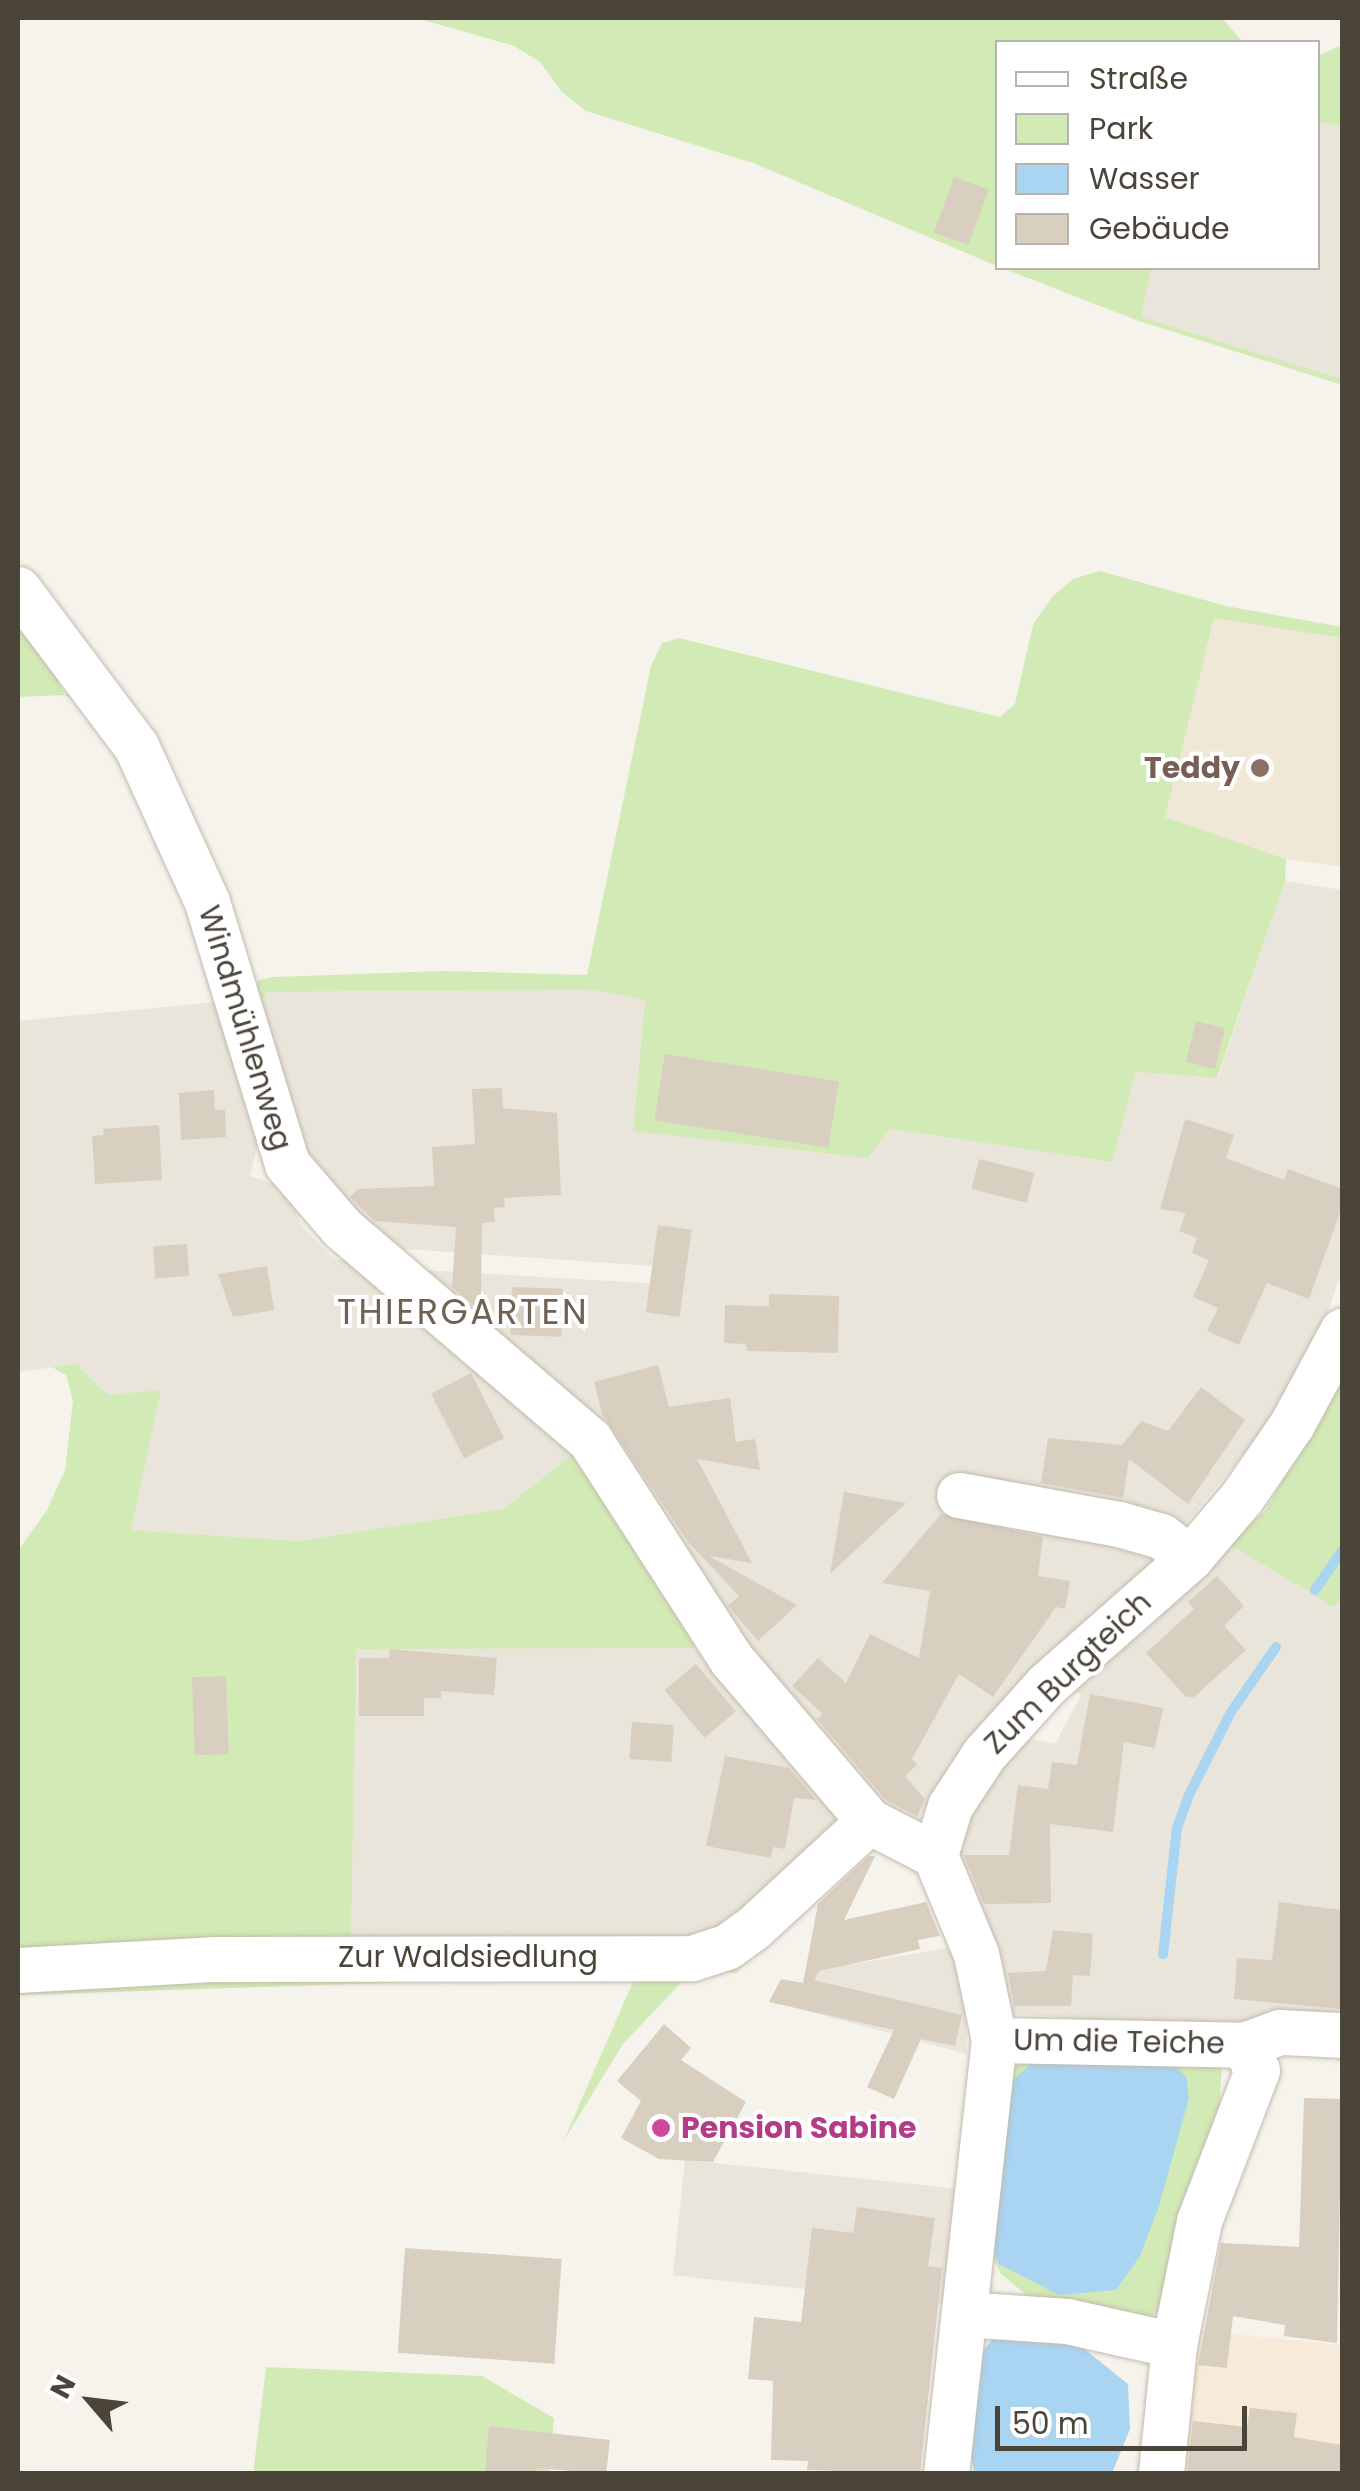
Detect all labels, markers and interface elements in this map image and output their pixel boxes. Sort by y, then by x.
legend [995,40,1320,270]
text: Straße [1089,57,1188,100]
text: Park [1089,107,1153,150]
text: Wasser [1089,157,1200,200]
text: Gebäude [1089,207,1230,250]
place label: Teddy [1144,750,1240,786]
marker: Teddy [1249,757,1271,779]
street label: Windmühlenweg [191,901,299,1155]
district label: THIERGARTEN [337,1291,589,1333]
street label: Zum Burgteich [977,1584,1159,1762]
street label: Zur Waldsiedlung [338,1939,598,1975]
street label: Um die Teiche [1013,2022,1225,2062]
place label: Pension Sabine [681,2110,916,2146]
marker: Pension Sabine [650,2117,672,2139]
north arrow [40,2351,140,2451]
text: N [41,2368,85,2405]
scale bar [1000,2386,1252,2448]
text: 50 m [1012,2402,1089,2445]

